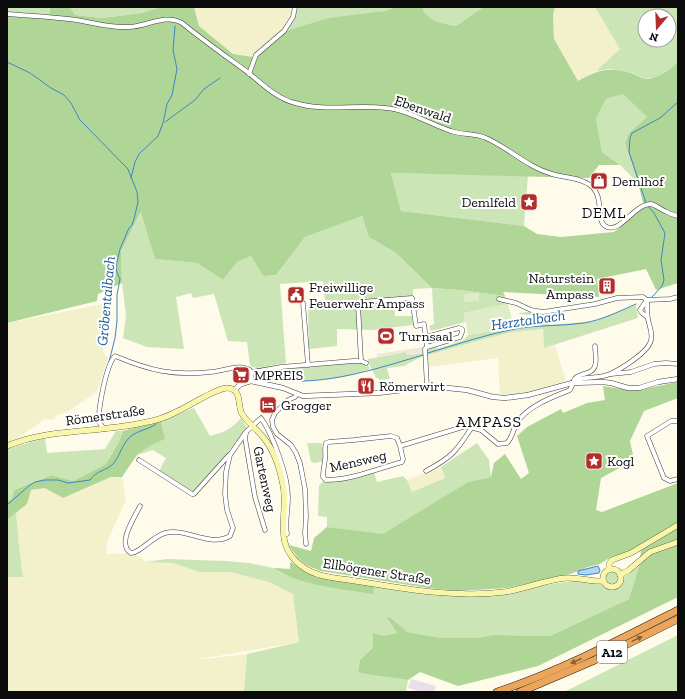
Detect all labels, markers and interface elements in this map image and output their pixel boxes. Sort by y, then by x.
north arrow [637,8,677,48]
text: N [647,29,660,44]
street label: Ebenwald [392,92,454,127]
shop icon: Demlhof [589,171,609,191]
place label: Demlhof [612,173,665,190]
place icon: Demlfeld [519,192,539,212]
place label: Demlfeld [461,194,516,211]
district label: DEML [582,204,626,222]
water label: Gröbentalbach [93,255,119,347]
place label: Naturstein Ampass [528,270,594,303]
building icon: Naturstein Ampass [597,276,617,296]
place label: Freiwillige Feuerwehr Ampass [309,279,425,312]
public building icon: Freiwillige Feuerwehr Ampass [286,285,306,305]
water label: Herztalbach [490,306,567,334]
sports icon: Turnsaal [376,326,396,346]
place label: Turnsaal [399,328,453,345]
supermarket icon: MPREIS [231,365,251,385]
place label: MPREIS [254,367,303,384]
restaurant icon: Römerwirt [356,376,376,396]
place label: Römerwirt [379,378,446,395]
hotel icon: Grogger [258,395,278,415]
place label: Grogger [281,397,332,414]
street label: Römerstraße [64,401,146,429]
district label: AMPASS [456,412,522,431]
street label: Gartenweg [249,445,280,514]
street label: Mensweg [328,447,388,476]
place icon: Kogl [584,451,604,471]
place label: Kogl [607,453,635,470]
street label: Ellbögener Straße [322,555,433,588]
one-way arrow [631,636,643,642]
road number: A12 [597,641,627,663]
one-way arrow [569,658,581,664]

